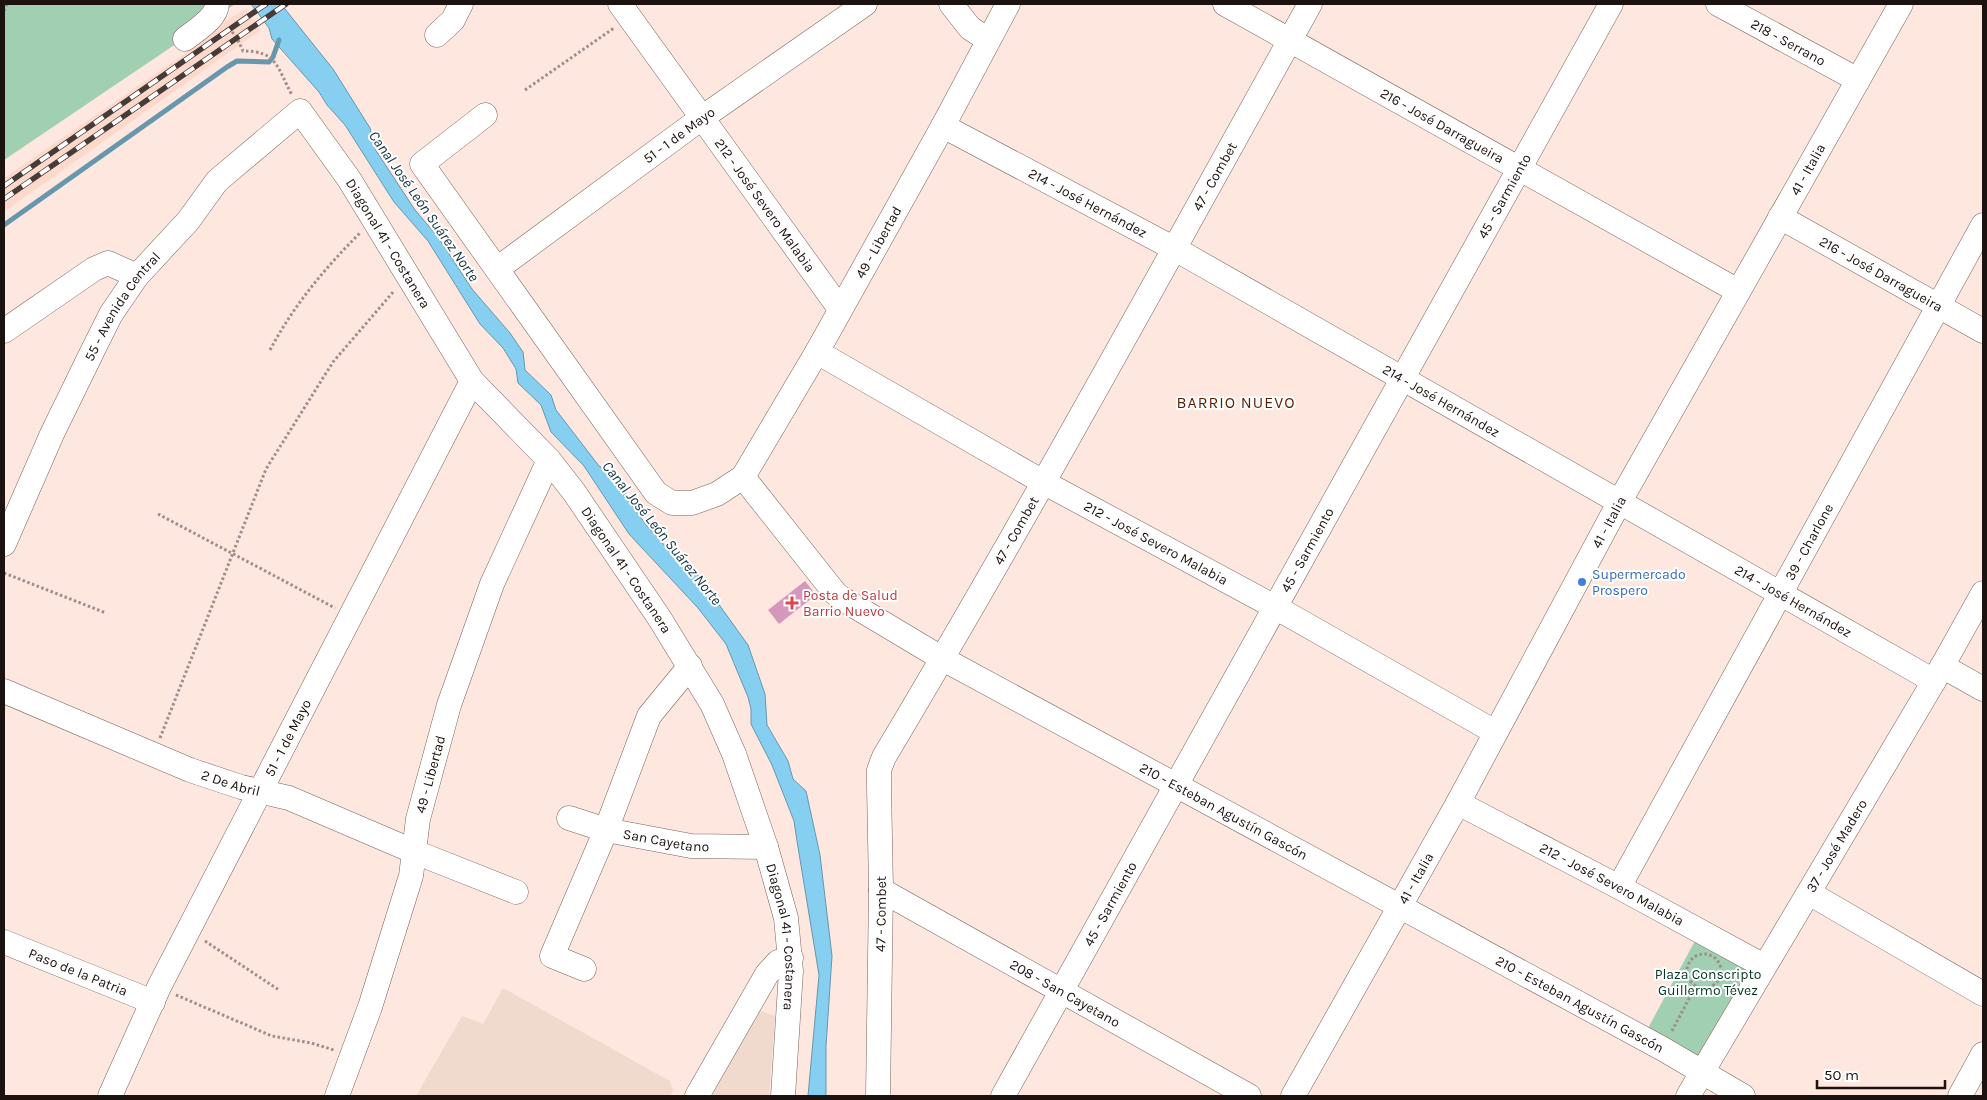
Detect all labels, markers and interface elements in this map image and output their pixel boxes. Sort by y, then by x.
street label: 218 - Serrano [1748,15,1829,69]
street label: 216 - José Darragueira [1378,84,1507,167]
street label: 51 - 1 de Mayo [640,103,718,167]
water label: Canal José León Suárez Norte [365,127,483,285]
street label: 212 - José Severo Malabia [711,135,819,275]
street label: 47 - Combet [1189,139,1240,214]
street label: 41 - Italia [1786,140,1829,198]
street label: 45 - Sarmiento [1474,151,1534,241]
street label: 214 - José Hernández [1026,164,1150,241]
street label: Diagonal 41 - Costanera [342,175,434,312]
street label: 49 - Libertad [851,203,905,281]
street label: 216 - José Darragueira [1816,232,1946,315]
street label: 55 - Avenida Central [80,248,164,364]
street label: 214 - José Hernández [1380,361,1503,441]
district label: BARRIO NUEVO [1177,393,1295,412]
water label: Canal José León Suárez Norte [598,457,726,609]
street label: 47 - Combet [990,493,1042,568]
street label: 41 - Italia [1588,493,1630,551]
street label: 212 - José Severo Malabia [1081,497,1231,589]
street label: 39 - Charlone [1781,500,1837,583]
street label: Diagonal 41 - Costanera [578,503,675,636]
street label: 45 - Sarmiento [1277,505,1337,595]
street label: 214 - José Hernández [1732,561,1855,641]
place label: Supermercado Prospero [1592,566,1686,599]
marker: Supermercado Prospero [1576,576,1588,588]
place label: Posta de Salud Barrio Nuevo [803,587,898,620]
marker: Posta de Salud Barrio Nuevo [785,596,799,610]
street label: 51 - 1 de Mayo [261,696,315,779]
street label: 49 - Libertad [411,733,449,815]
street label: 210 - Esteban Agustín Gascón [1137,759,1311,863]
street label: 2 De Abril [199,766,262,800]
street label: 37 - José Madero [1802,796,1871,895]
street label: San Cayetano [622,825,709,855]
street label: 212 - José Severo Malabia [1537,839,1687,929]
street label: 41 - Italia [1394,849,1437,907]
street label: 45 - Sarmiento [1080,858,1140,949]
street label: Diagonal 41 - Costanera [763,861,800,1011]
street label: 47 - Combet [872,876,890,952]
street label: Paso de la Patria [26,944,130,999]
street label: 210 - Esteban Agustín Gascón [1493,952,1667,1056]
street label: 208 - San Cayetano [1007,955,1123,1031]
park label: Plaza Conscripto Guillermo Tévez [1655,966,1761,999]
scale bar [1817,1058,1944,1090]
text: 50 m [1824,1066,1859,1084]

